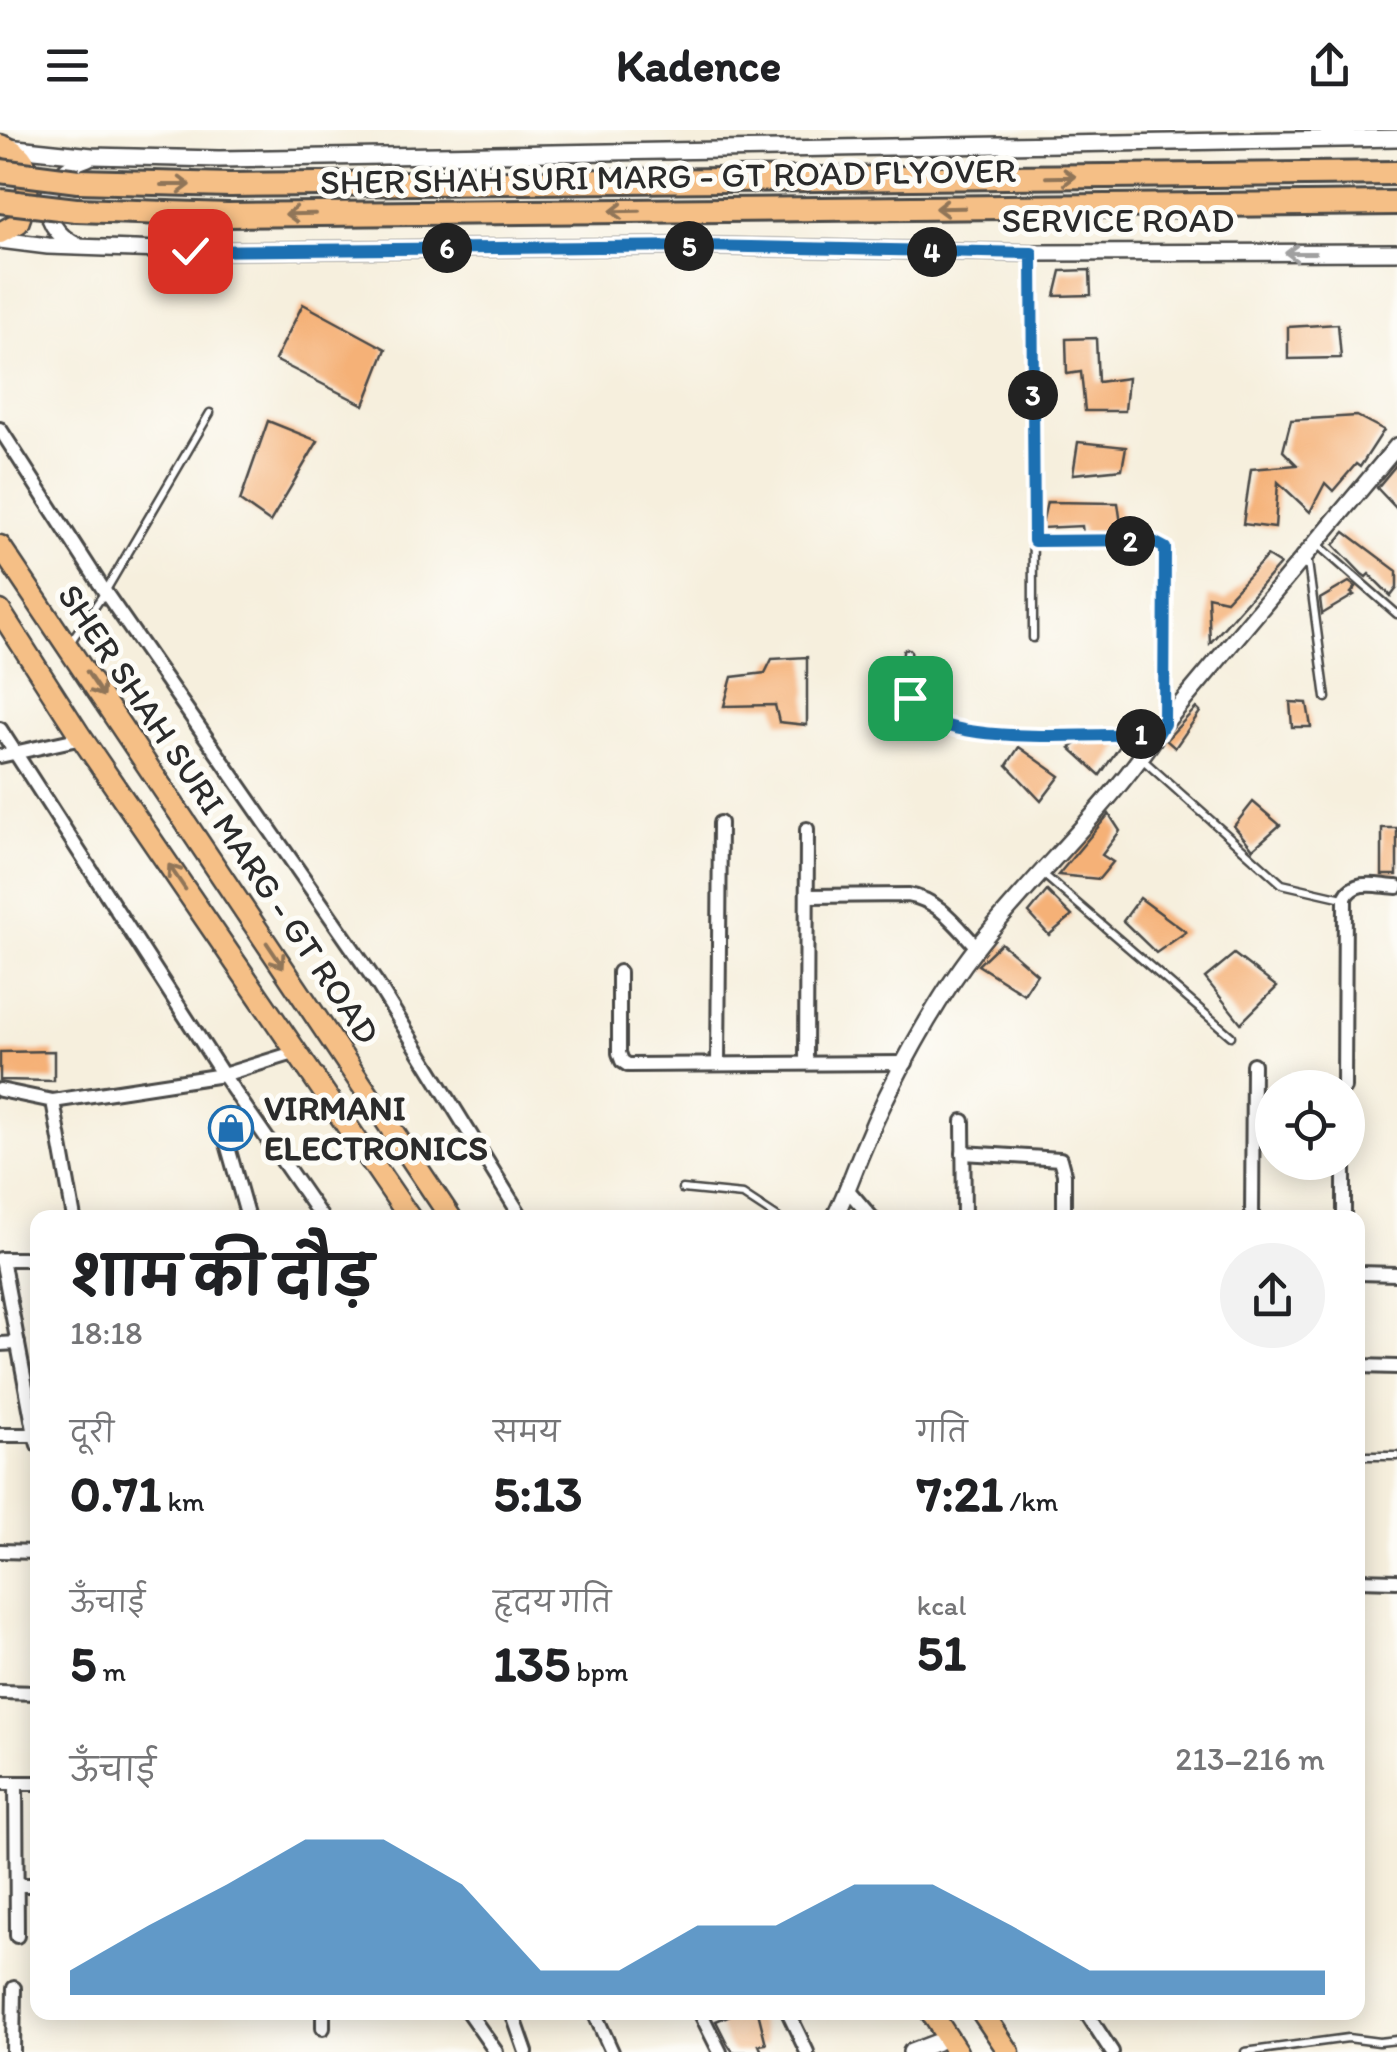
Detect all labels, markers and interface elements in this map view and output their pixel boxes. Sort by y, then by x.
icon: menu [40,38,95,93]
text: Kadence [616,38,781,92]
icon: share [1302,38,1357,93]
street label: SHER SHAH SURI MARG - GT ROAD FLYOVER [320,149,1017,203]
one-way arrow [1044,168,1076,186]
one-way arrow [158,176,191,194]
one-way arrow [934,198,966,218]
street label: SERVICE ROAD [1002,199,1234,241]
one-way arrow [609,202,642,220]
one-way arrow [284,205,316,224]
pin [148,209,233,294]
pin: 5 [664,221,714,271]
pin: 6 [422,223,472,273]
icon: check [163,224,218,279]
pin: 4 [907,227,957,277]
text: 5 [682,229,696,263]
text: 6 [440,231,454,265]
text: 4 [924,235,940,269]
one-way arrow [1284,244,1316,262]
pin: 3 [1008,370,1058,420]
text: 3 [1025,378,1041,412]
pin: 2 [1105,516,1155,566]
text: 2 [1123,524,1137,558]
street label: SHER SHAH SURI MARG - GT ROAD [49,576,389,1052]
pin [868,656,953,741]
one-way arrow [84,670,105,698]
icon: arrive [883,671,938,726]
pin: 1 [1116,709,1166,759]
text: 1 [1135,717,1148,751]
one-way arrow [167,864,188,891]
one-way arrow [264,940,285,968]
map controls [1255,1070,1365,1180]
button: locate [1255,1070,1365,1180]
place label: VIRMANI ELECTRONICS [264,1087,488,1169]
shop icon: VIRMANI ELECTRONICS [208,1105,254,1151]
text: शाम की दौड़ [70,1243,373,1309]
button: share [1220,1243,1325,1348]
text: 18:18 [70,1314,143,1352]
text: दूरी [70,1415,114,1449]
text: समय [493,1415,560,1449]
text: गति [917,1415,968,1449]
text: 0.71 [70,1463,161,1524]
text: 5:13 [493,1463,582,1524]
text: 7:21 [917,1463,1003,1524]
text: km [161,1484,204,1518]
text: /km [1003,1484,1058,1518]
text: ऊँचाई [70,1585,145,1619]
text: हृदय गति [493,1585,611,1619]
text: kcal [917,1588,966,1622]
text: 51 [917,1622,966,1683]
text: 5 [70,1633,96,1694]
text: 135 [493,1633,570,1694]
text: m [96,1654,126,1688]
text: bpm [570,1654,628,1688]
text: 213–216 m [1175,1740,1325,1778]
text: ऊँचाई [70,1751,156,1789]

